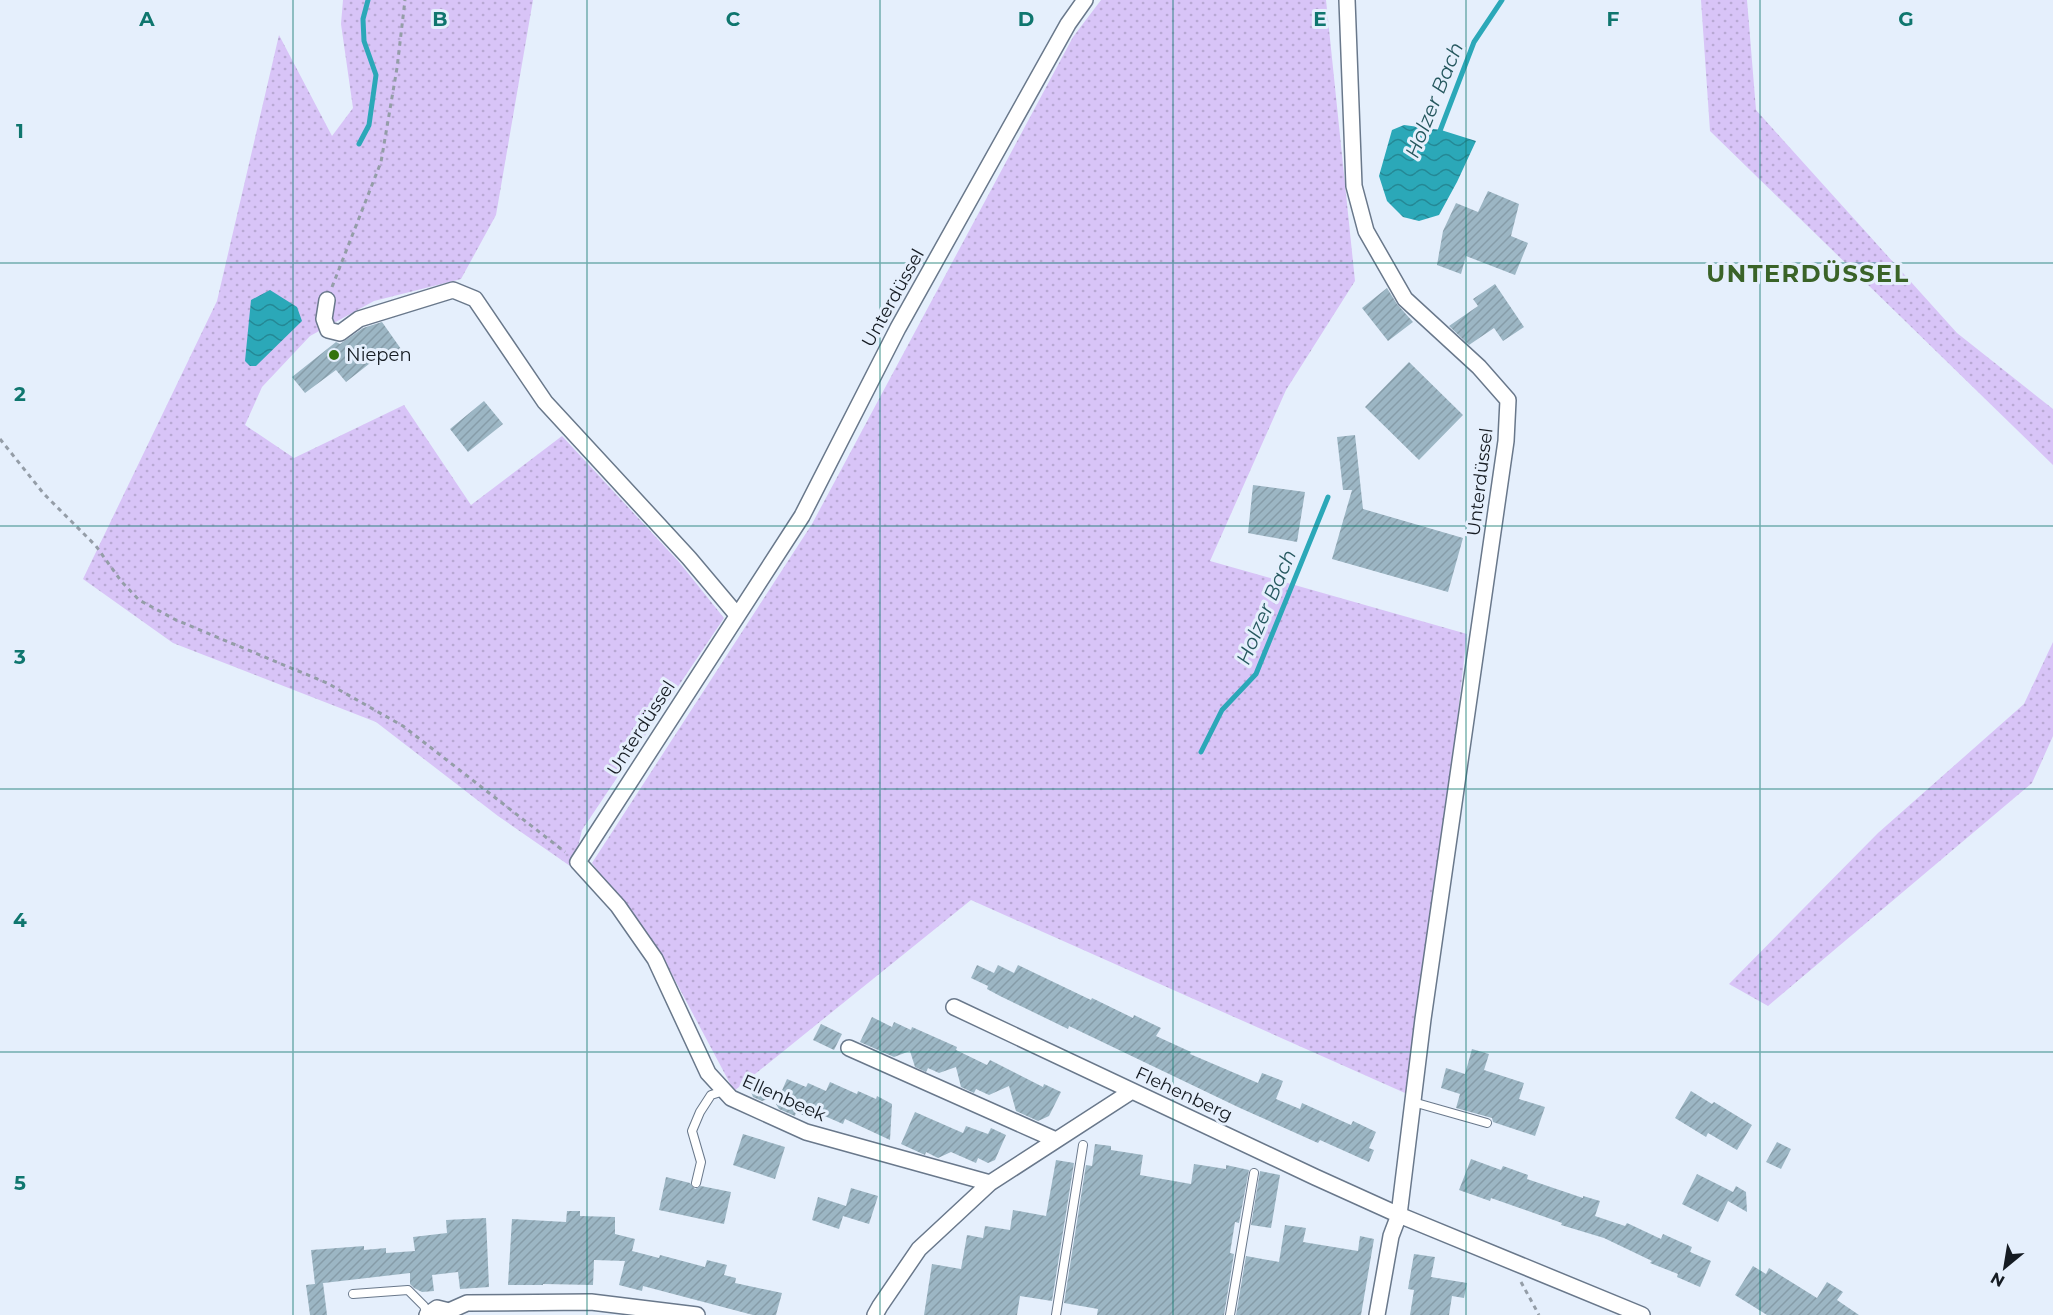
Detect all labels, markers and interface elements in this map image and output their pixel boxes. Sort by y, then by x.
text: A [138,7,155,31]
text: B [432,7,448,31]
text: C [726,7,741,31]
text: D [1018,7,1034,31]
text: E [1313,7,1327,31]
text: F [1607,7,1620,31]
text: G [1898,7,1914,31]
water label: Holzer Bach [1400,39,1468,161]
text: 1 [16,119,24,143]
street label: Unterdüssel [857,245,929,351]
district label: UNTERDÜSSEL [1706,259,1910,288]
place label: Niepen [346,344,412,366]
marker: Niepen [327,348,341,362]
text: 2 [14,382,26,406]
street label: Unterdüssel [1462,427,1498,537]
water label: Holzer Bach [1231,546,1301,668]
text: 3 [13,645,26,669]
street label: Unterdüssel [602,676,680,780]
text: 4 [13,908,27,932]
street label: Flehenberg [1132,1062,1236,1126]
street label: Ellenbeek [739,1070,830,1126]
text: 5 [14,1171,26,1195]
north arrow [1975,1237,2035,1297]
text: N [1987,1268,2008,1291]

